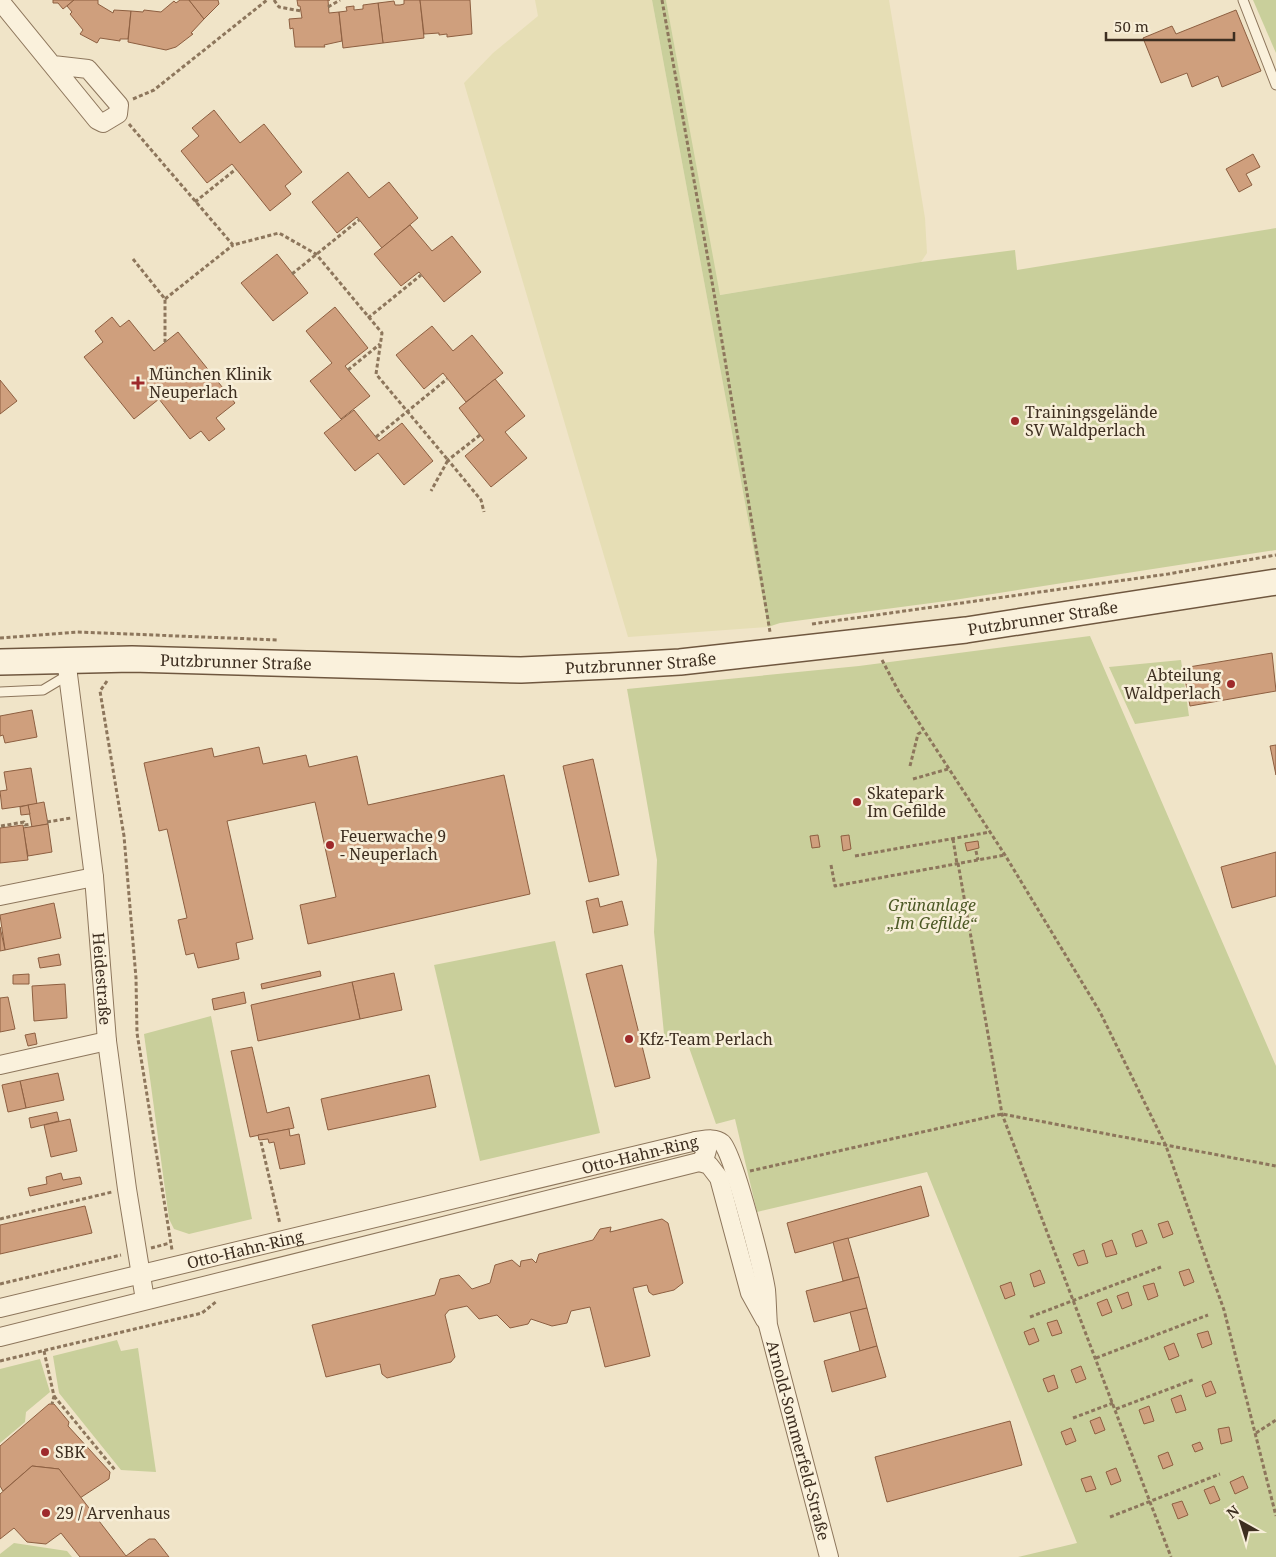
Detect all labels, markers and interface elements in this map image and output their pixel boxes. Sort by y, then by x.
scale bar [1106,10,1234,42]
text: 50 m [1114,16,1149,36]
place label: München Klinik Neuperlach [149,363,272,403]
marker: München Klinik Neuperlach [131,376,145,390]
place label: Trainingsgelände SV Waldperlach [1025,401,1158,441]
marker: Trainingsgelände SV Waldperlach [1009,415,1021,427]
street label: Putzbrunner Straße [966,596,1120,641]
street label: Putzbrunner Straße [564,647,717,679]
street label: Putzbrunner Straße [160,649,312,675]
place label: Abteilung Waldperlach [1124,664,1221,704]
marker: Abteilung Waldperlach [1225,678,1237,690]
place label: Skatepark Im Gefilde [867,782,946,822]
marker: Skatepark Im Gefilde [851,796,863,808]
place label: Feuerwache 9 - Neuperlach [340,825,446,865]
marker: Feuerwache 9 - Neuperlach [324,839,336,851]
park label: Grünanlage „Im Gefilde“ [886,894,978,934]
street label: Heidestraße [87,932,117,1026]
place label: Kfz-Team Perlach [639,1028,773,1050]
marker: Kfz-Team Perlach [623,1033,635,1045]
street label: Otto-Hahn-Ring [579,1130,701,1179]
street label: Otto-Hahn-Ring [185,1225,306,1274]
street label: Arnold-Sommerfeld-Straße [761,1338,835,1543]
place label: SBK [55,1441,86,1463]
marker: SBK [39,1446,51,1458]
north arrow [1216,1497,1266,1547]
text: N [1222,1501,1243,1522]
place label: 29 / Arvenhaus [56,1502,170,1524]
marker: 29 / Arvenhaus [40,1507,52,1519]

